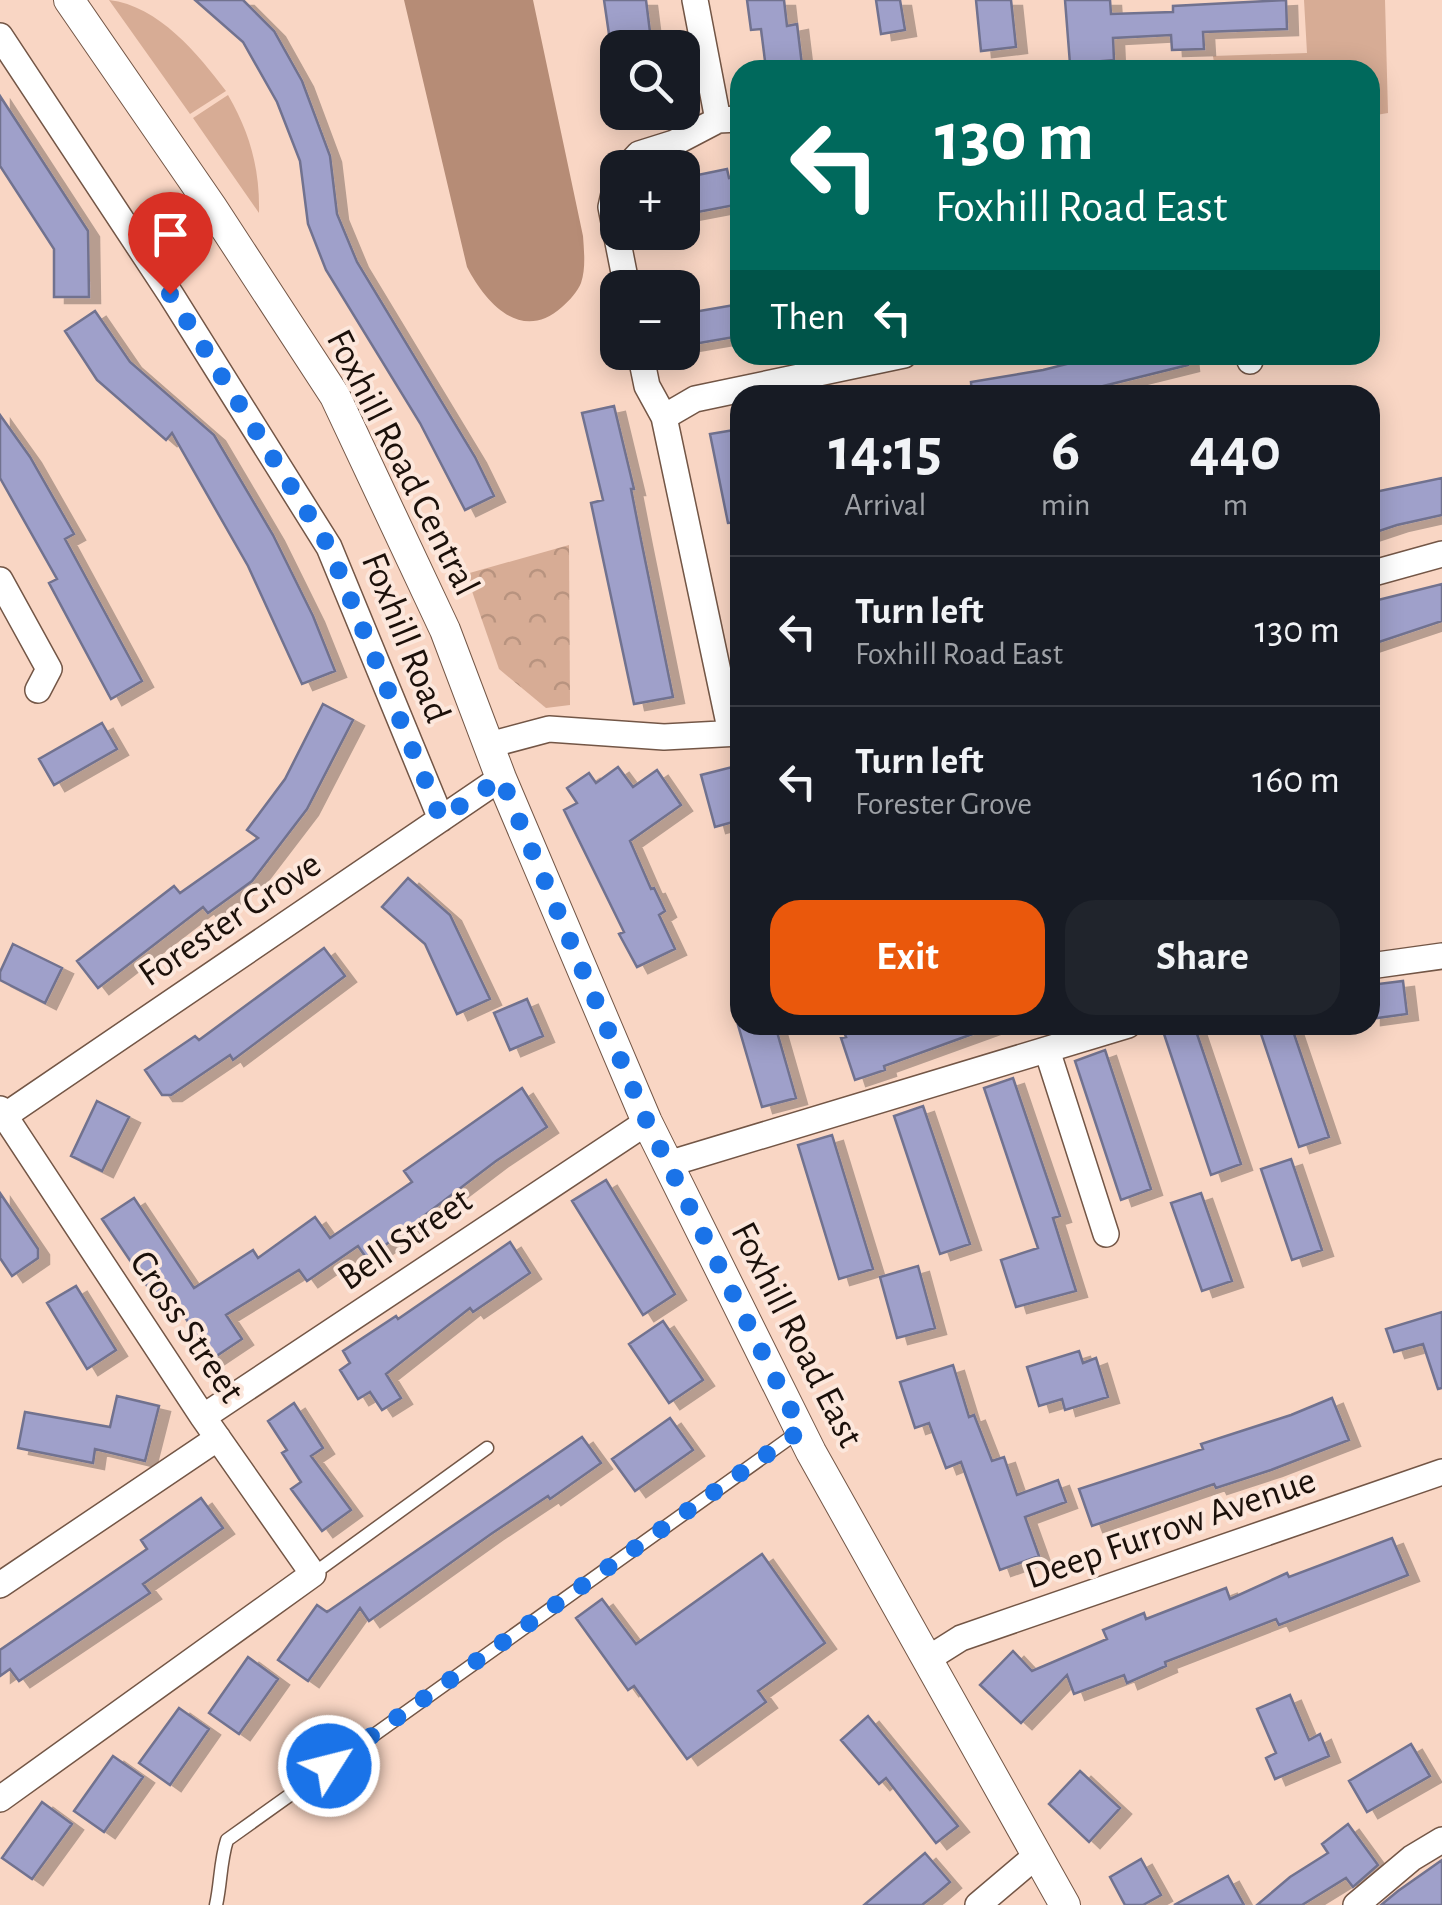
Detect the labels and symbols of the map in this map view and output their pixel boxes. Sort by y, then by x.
pin [128,192,213,295]
street label: Foxhill Road Central [319,324,486,602]
street label: Foxhill Road [354,548,456,728]
street label: Forester Grove [132,845,328,994]
street label: Bell Street [331,1181,479,1298]
street label: Foxhill Road East [723,1216,869,1454]
street label: Cross Street [122,1244,251,1410]
street label: Deep Furrow Avenue [1021,1461,1321,1596]
position arrow [277,1714,381,1818]

